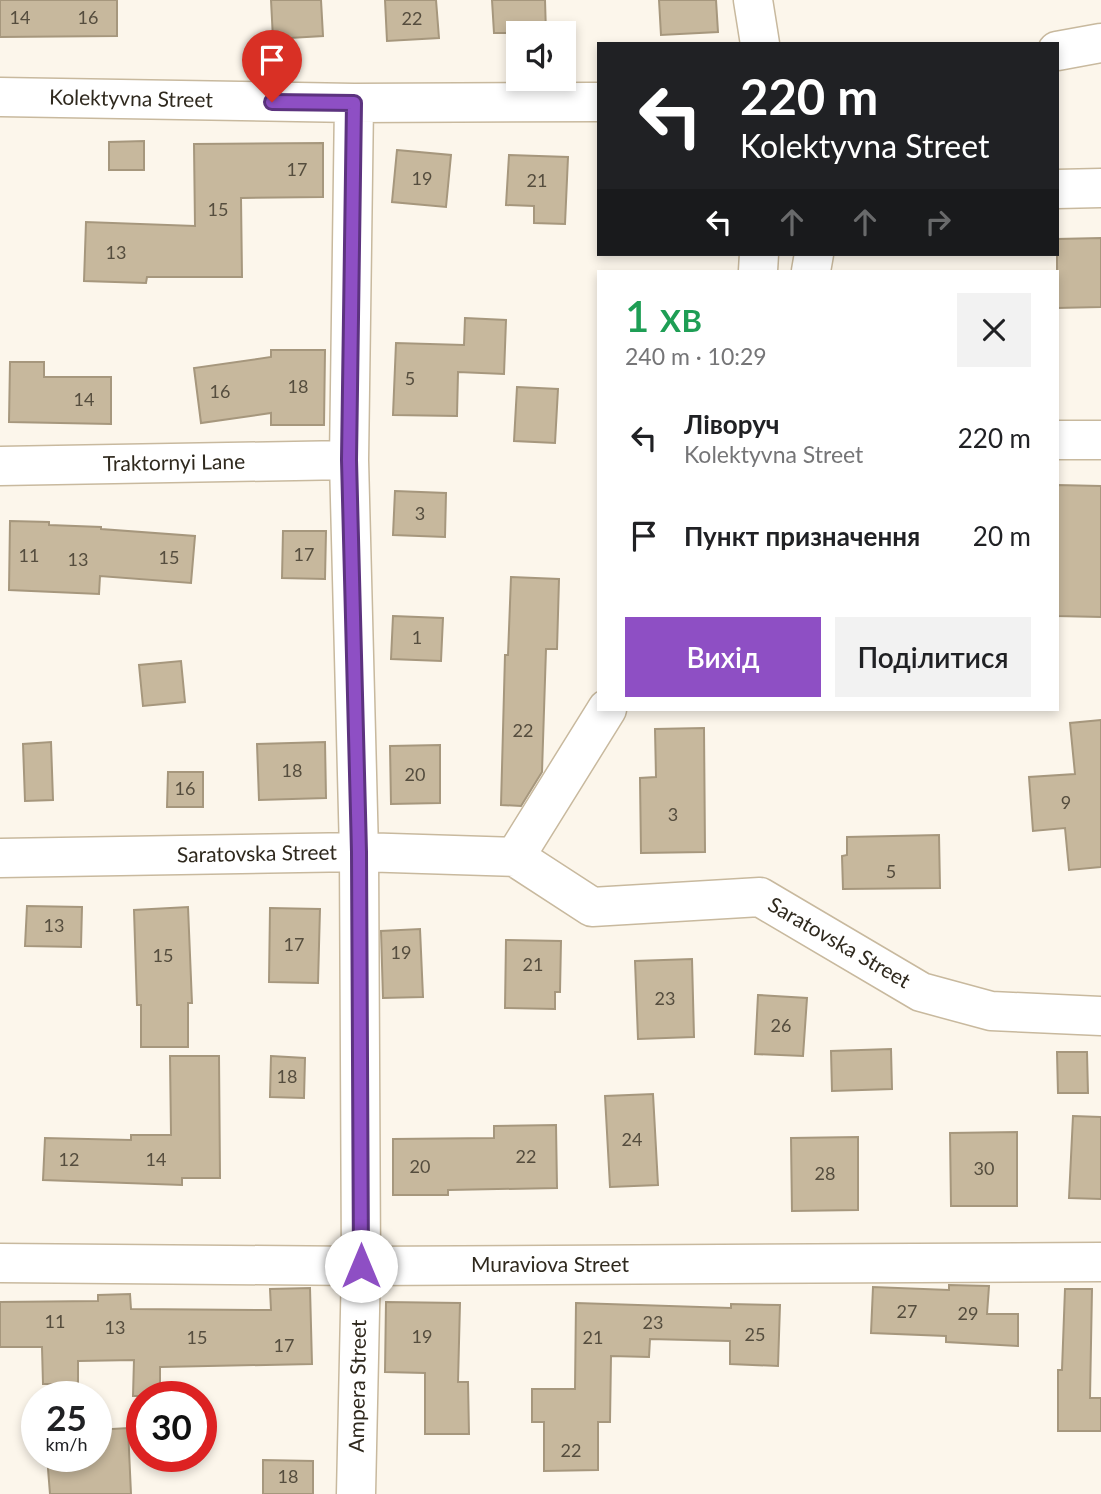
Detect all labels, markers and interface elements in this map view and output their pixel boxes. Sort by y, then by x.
house number: 14 [10,6,30,28]
house number: 16 [78,6,98,28]
house number: 22 [402,7,422,29]
map controls [506,21,576,91]
button: sound [506,21,576,91]
pin [242,30,302,102]
icon: arrive [253,41,291,79]
text: 220 m [740,67,878,125]
icon: left [625,70,716,161]
street label: Kolektyvna Street [49,84,214,111]
text: Kolektyvna Street [740,126,990,165]
house number: 17 [287,158,307,180]
house number: 19 [412,167,432,189]
house number: 21 [527,169,547,191]
house number: 15 [208,198,228,220]
icon: left [700,203,738,241]
icon: ahead [773,203,811,241]
icon: ahead [846,203,884,241]
icon: right [919,203,957,241]
house number: 13 [106,241,126,263]
text: 1 хв [625,291,702,341]
button: close [957,293,1031,367]
text: 240 m · 10:29 [625,342,767,370]
house number: 5 [405,367,415,389]
house number: 18 [288,375,308,397]
house number: 16 [210,380,230,402]
house number: 14 [74,388,94,410]
text: Ліворуч [684,408,780,440]
icon: left [625,419,663,457]
text: 220 m [958,422,1031,454]
text: Kolektyvna Street [684,440,863,468]
street label: Traktornyi Lane [103,448,245,475]
house number: 3 [415,502,425,524]
icon: arrive [625,517,663,555]
text: Пункт призначення [684,520,920,552]
text: 20 m [973,520,1031,552]
house number: 17 [294,543,314,565]
house number: 11 [19,544,39,566]
house number: 15 [159,546,179,568]
house number: 13 [68,548,88,570]
button: Вихід [625,617,821,697]
button: Поділитися [835,617,1031,697]
house number: 1 [412,626,422,648]
house number: 22 [513,719,533,741]
house number: 18 [282,759,302,781]
house number: 20 [405,763,425,785]
house number: 16 [175,777,195,799]
house number: 9 [1061,791,1071,813]
house number: 3 [668,803,678,825]
street label: Saratovska Street [177,839,338,866]
house number: 5 [886,860,896,882]
street label: Saratovska Street [764,891,916,993]
house number: 13 [44,914,64,936]
house number: 17 [284,933,304,955]
house number: 19 [391,941,411,963]
house number: 15 [153,944,173,966]
house number: 21 [523,953,543,975]
house number: 23 [655,987,675,1009]
house number: 26 [771,1014,791,1036]
house number: 18 [277,1065,297,1087]
house number: 24 [622,1128,642,1150]
house number: 22 [516,1145,536,1167]
house number: 12 [59,1148,79,1170]
house number: 14 [146,1148,166,1170]
house number: 20 [410,1155,430,1177]
house number: 30 [974,1157,994,1179]
house number: 28 [815,1162,835,1184]
position arrow [324,1229,398,1303]
street label: Muraviova Street [471,1251,629,1276]
house number: 27 [897,1300,917,1322]
house number: 29 [958,1302,978,1324]
house number: 11 [45,1310,65,1332]
house number: 23 [643,1311,663,1333]
house number: 13 [105,1316,125,1338]
street label: Ampera Street [343,1319,370,1453]
house number: 25 [745,1323,765,1345]
house number: 19 [412,1325,432,1347]
house number: 15 [187,1326,207,1348]
house number: 21 [583,1326,603,1348]
house number: 17 [274,1334,294,1356]
speed limit sign: 30 [126,1381,217,1472]
text: 25 [46,1396,87,1438]
text: km/h [45,1433,88,1455]
house number: 22 [561,1439,581,1461]
house number: 18 [278,1465,298,1487]

